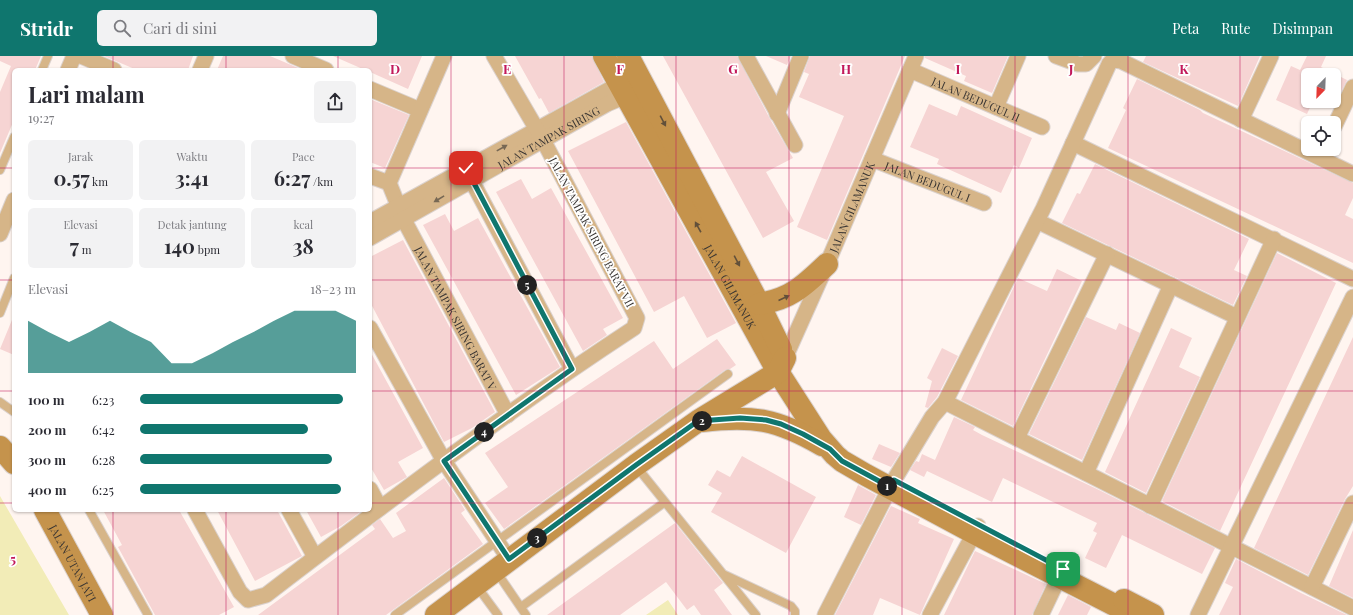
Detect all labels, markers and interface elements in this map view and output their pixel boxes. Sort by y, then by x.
search box [97,10,377,46]
text: Stridr [20,15,73,41]
icon: search [111,17,133,39]
text: Cari di sini [143,18,217,38]
text: Peta [1172,19,1199,38]
text: Rute [1221,19,1251,38]
text: Disimpan [1273,19,1333,38]
text: D [390,60,400,77]
text: E [503,60,511,77]
text: F [616,60,624,77]
text: G [728,60,738,77]
text: H [841,60,851,77]
text: I [956,60,961,77]
text: J [1068,60,1074,77]
text: K [1179,60,1189,77]
north arrow [1301,68,1341,108]
map controls [1301,68,1341,156]
street label: JALAN BEDUGUL II [929,72,1023,124]
text: Lari malam [28,79,145,109]
button: share [314,81,356,123]
street label: JALAN TAMPAK SIRING [494,102,602,172]
text: 19:27 [28,109,54,126]
one-way arrow [660,115,667,127]
button: locate [1301,116,1341,156]
one-way arrow [496,145,508,152]
text: Jarak [68,149,93,164]
text: Waktu [176,149,208,164]
text: Pace [292,149,315,164]
pin [449,151,483,185]
street label: JALAN TAMPAK SIRING BARAT VII [546,153,638,310]
icon: check [455,157,477,179]
street label: JALAN BEDUGUL I [882,157,973,205]
street label: JALAN GILAMANUK [825,159,878,256]
text: 0.57 [53,164,90,191]
text: 3:41 [175,164,209,191]
text: 6:27 [274,164,310,191]
text: km [90,174,108,189]
text: /km [310,174,333,189]
one-way arrow [433,196,445,203]
text: Elevasi [64,217,98,232]
text: Detak jantung [157,217,227,232]
text: kcal [293,217,313,232]
one-way arrow [695,221,702,233]
text: 7 [70,232,79,259]
text: 140 [164,232,195,259]
text: 38 [293,232,314,259]
street label: JALAN GILIMANUK [701,241,761,332]
text: m [79,242,91,257]
text: bpm [195,242,220,257]
street label: JALAN TAMPAK SIRING BARAT V [411,242,501,392]
one-way arrow [734,255,740,267]
pin: 5 [517,275,537,295]
text: 5 [524,277,530,292]
text: Elevasi [28,280,68,297]
text: 18–23 m [310,280,356,297]
one-way arrow [779,295,790,301]
text: 100 m [28,391,65,408]
text: 6:23 [92,391,114,408]
pin: 2 [692,411,712,431]
text: 2 [699,413,705,428]
text: 200 m [28,421,66,438]
text: 6:42 [92,421,115,438]
pin: 4 [474,422,494,442]
text: 4 [481,424,487,439]
text: 300 m [28,451,66,468]
text: 6:28 [92,451,115,468]
pin: 1 [877,476,897,496]
text: 1 [885,478,889,493]
text: 400 m [28,481,66,498]
text: 6:25 [92,481,114,498]
street label: JALAN UTAN JATI [46,521,101,604]
pin: 3 [527,528,547,548]
text: 3 [534,530,540,545]
text: 5 [10,550,16,567]
pin [1046,552,1080,586]
icon: arrive [1052,558,1074,580]

